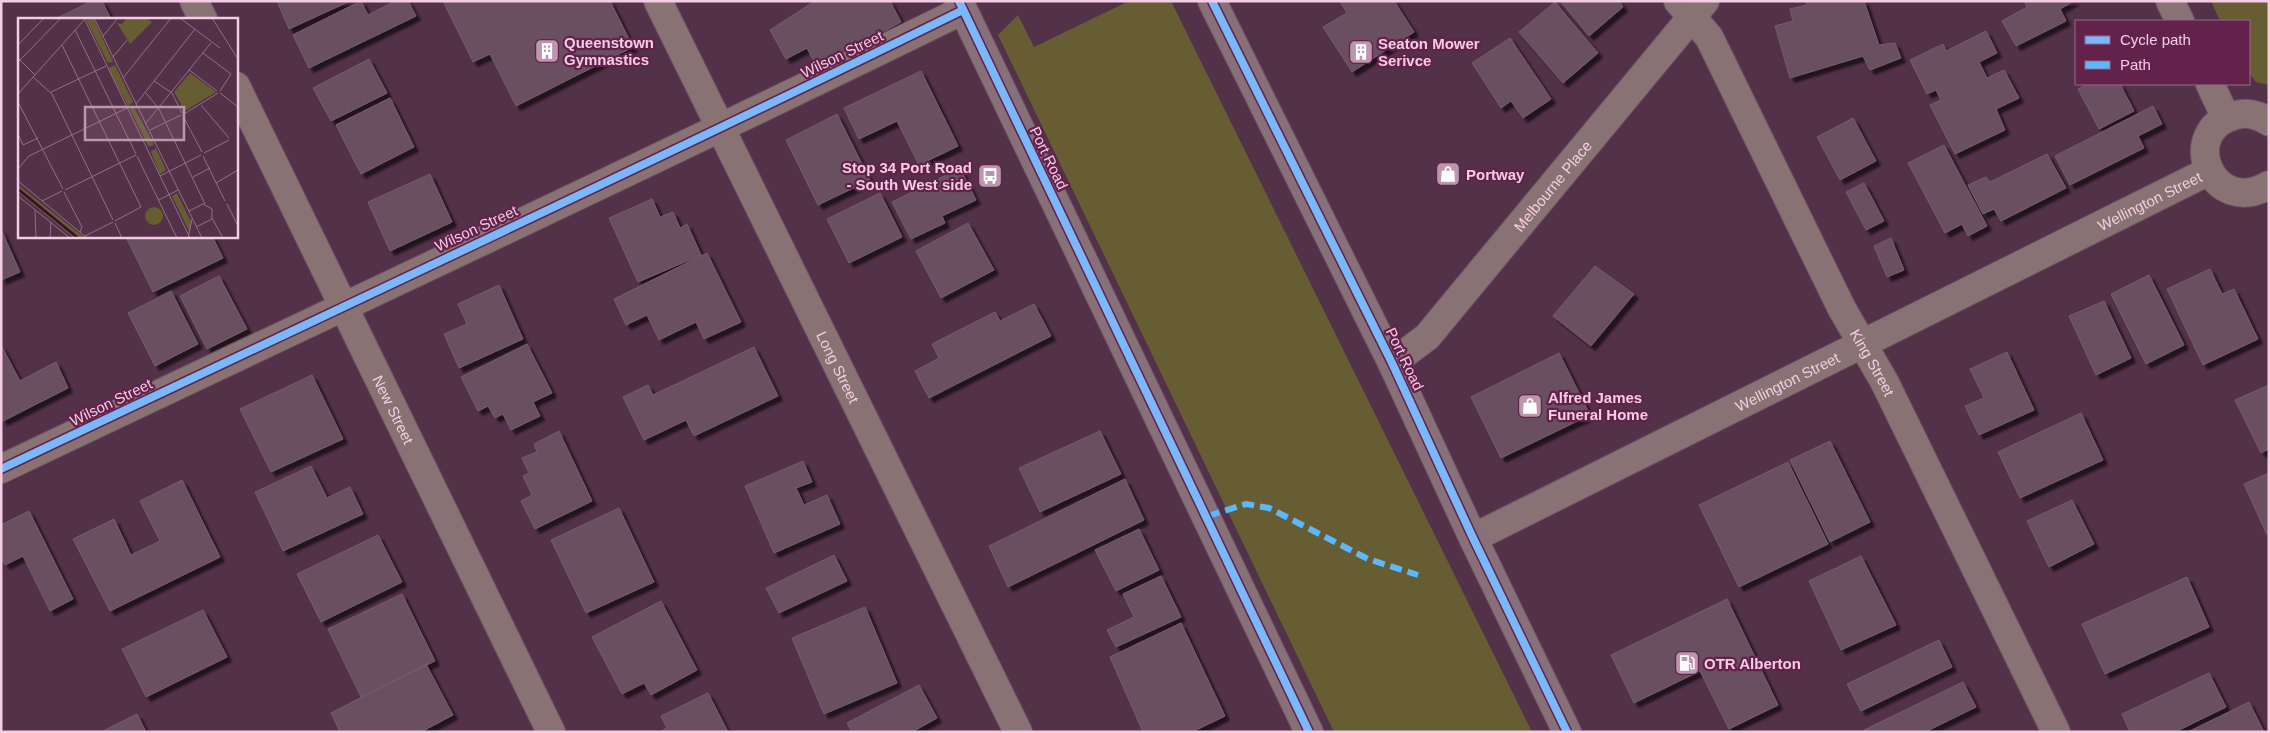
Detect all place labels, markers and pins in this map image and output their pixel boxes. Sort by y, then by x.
place label: Queenstown Gymnastics [564,34,654,68]
place label: Seaton Mower Serivce [1378,35,1480,69]
building icon: Queenstown Gymnastics [534,38,560,64]
building icon: Seaton Mower Serivce [1348,39,1374,65]
place label: Stop 34 Port Road - South West side [842,159,972,193]
shop icon: Portway [1435,161,1461,187]
bus stop icon: Stop 34 Port Road - South West side [977,163,1003,189]
place label: Portway [1466,166,1525,183]
place label: Alfred James Funeral Home [1548,389,1648,423]
shop icon: Alfred James Funeral Home [1517,393,1543,419]
fuel station icon: OTR Alberton [1674,650,1700,676]
place label: OTR Alberton [1704,655,1801,672]

